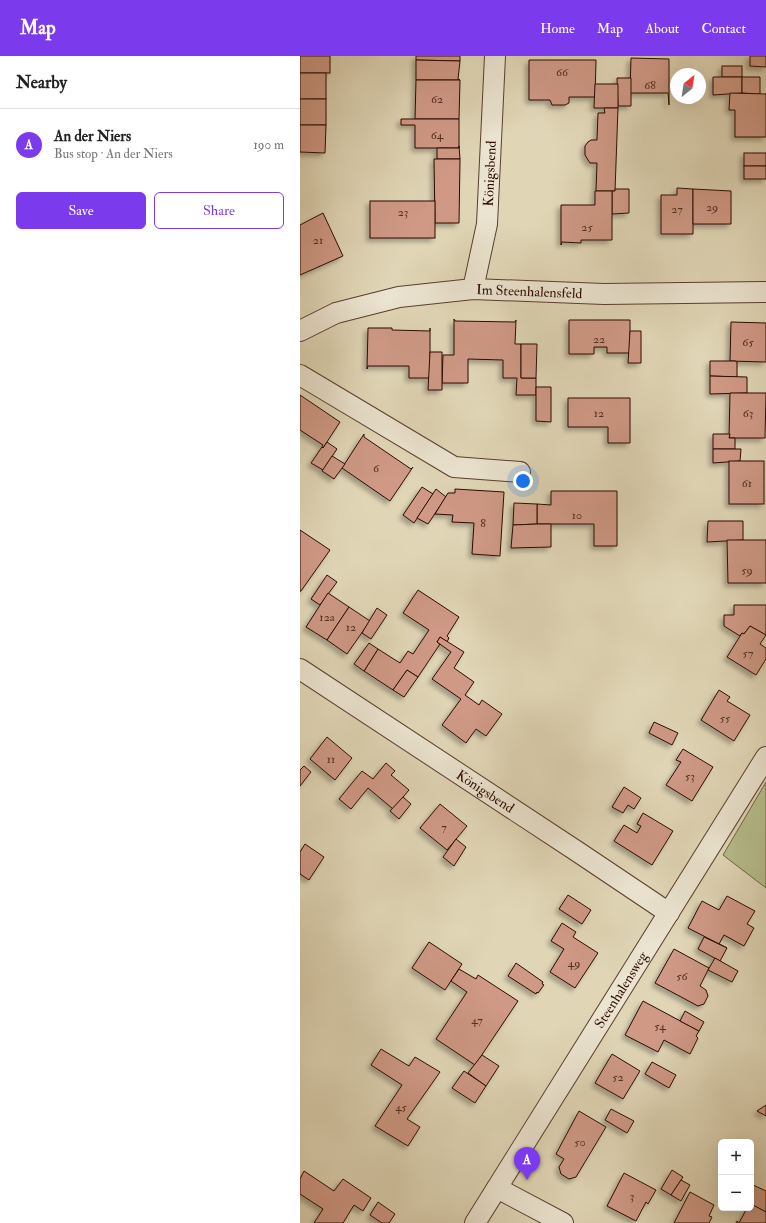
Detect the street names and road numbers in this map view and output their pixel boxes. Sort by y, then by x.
street label: Königsbend [479,140,499,207]
street label: Im Steenhalensfeld [476,281,583,302]
street label: Königsbend [453,766,518,816]
street label: Steenhalensweg [590,947,652,1031]

